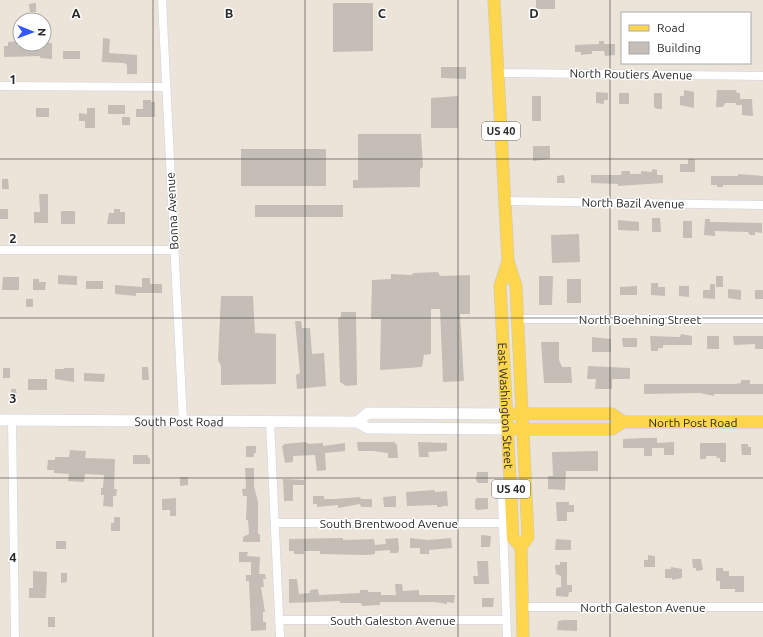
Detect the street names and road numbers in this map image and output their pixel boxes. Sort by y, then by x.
street label: North Routiers Avenue [569,66,693,82]
road number: US 40 [482,122,520,140]
street label: Bonna Avenue [163,172,181,250]
street label: North Bazil Avenue [581,196,685,210]
street label: North Boehning Street [579,313,701,326]
street label: East Washington Street [496,342,516,469]
street label: South Post Road [134,414,224,428]
street label: North Post Road [648,416,737,429]
road number: US 40 [492,480,530,498]
street label: South Brentwood Avenue [320,517,458,530]
street label: North Galeston Avenue [580,601,706,614]
street label: South Galeston Avenue [330,614,456,627]

